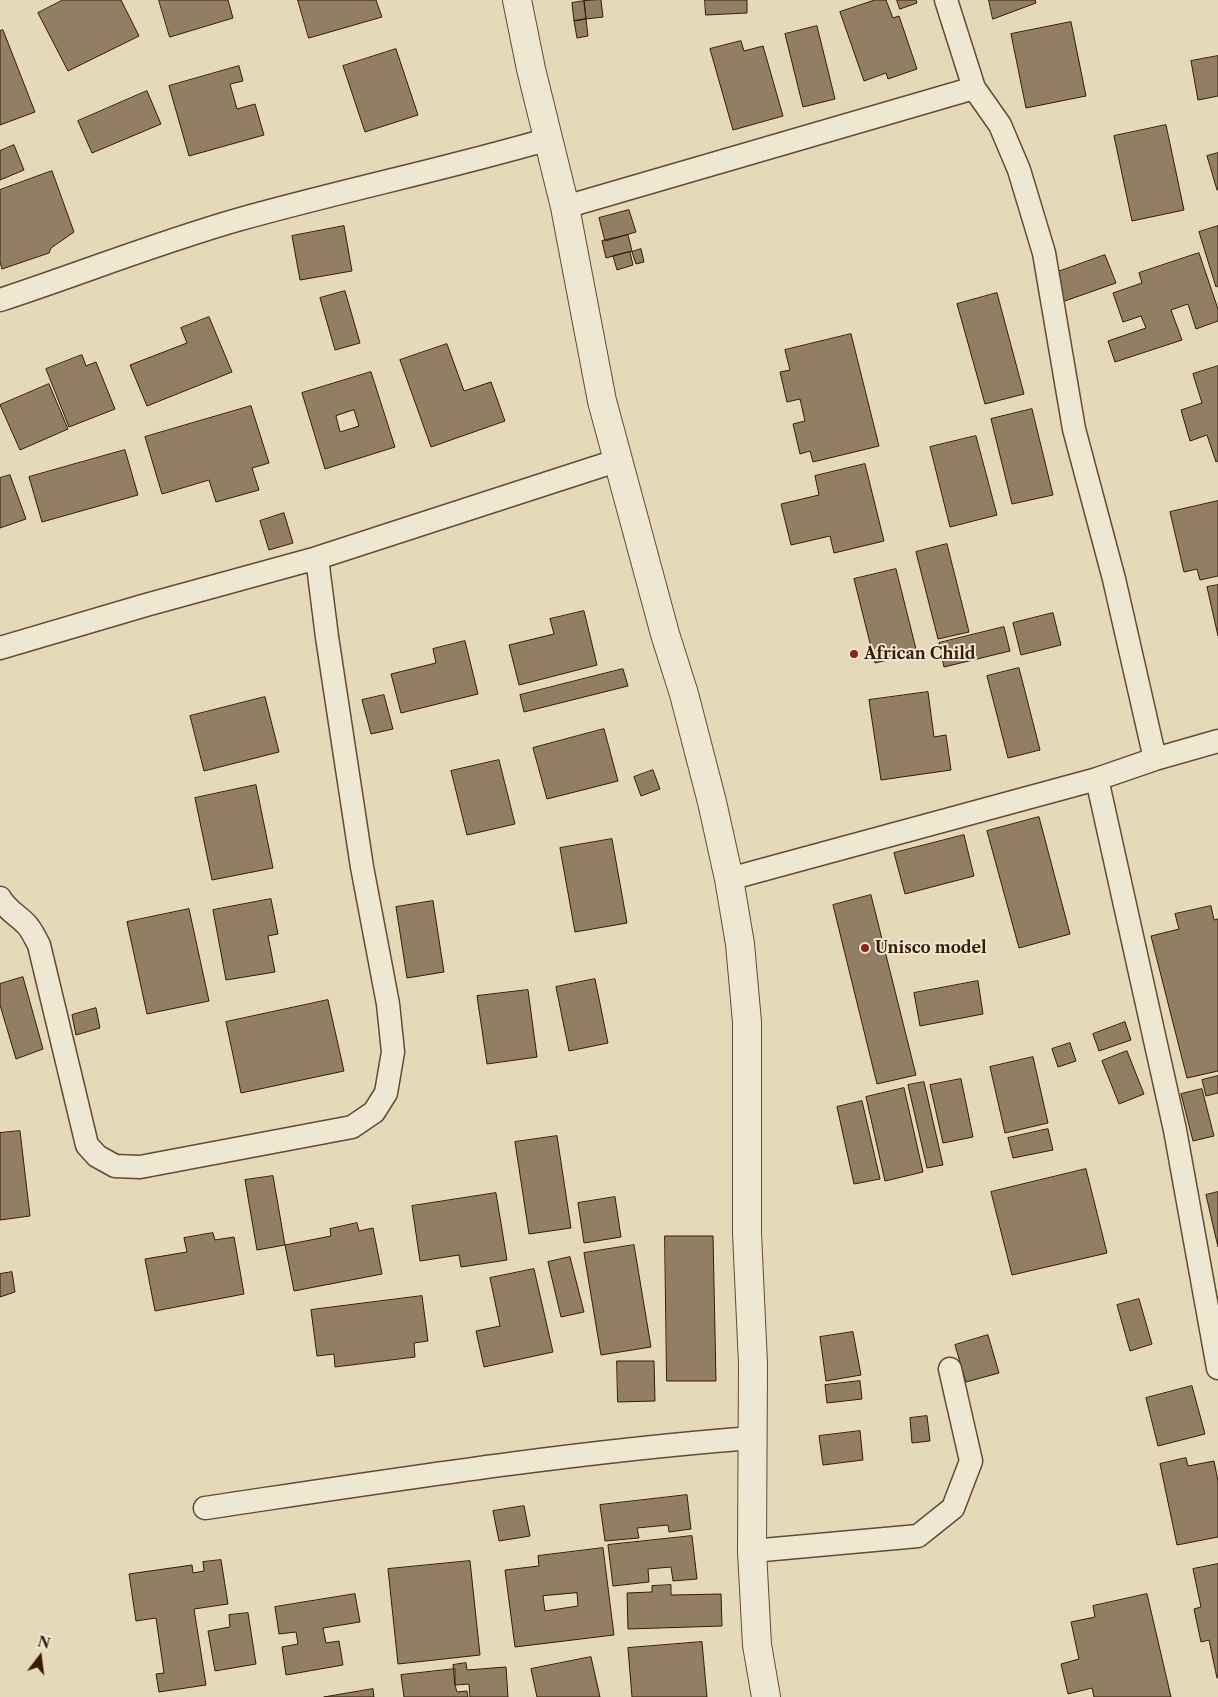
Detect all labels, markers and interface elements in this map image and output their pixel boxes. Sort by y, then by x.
place label: African Child [864,644,975,664]
marker: African Child [848,648,860,660]
place label: Unisco model [875,938,987,958]
marker: Unisco model [859,942,871,954]
north arrow [15,1632,65,1682]
text: N [36,1632,52,1653]

